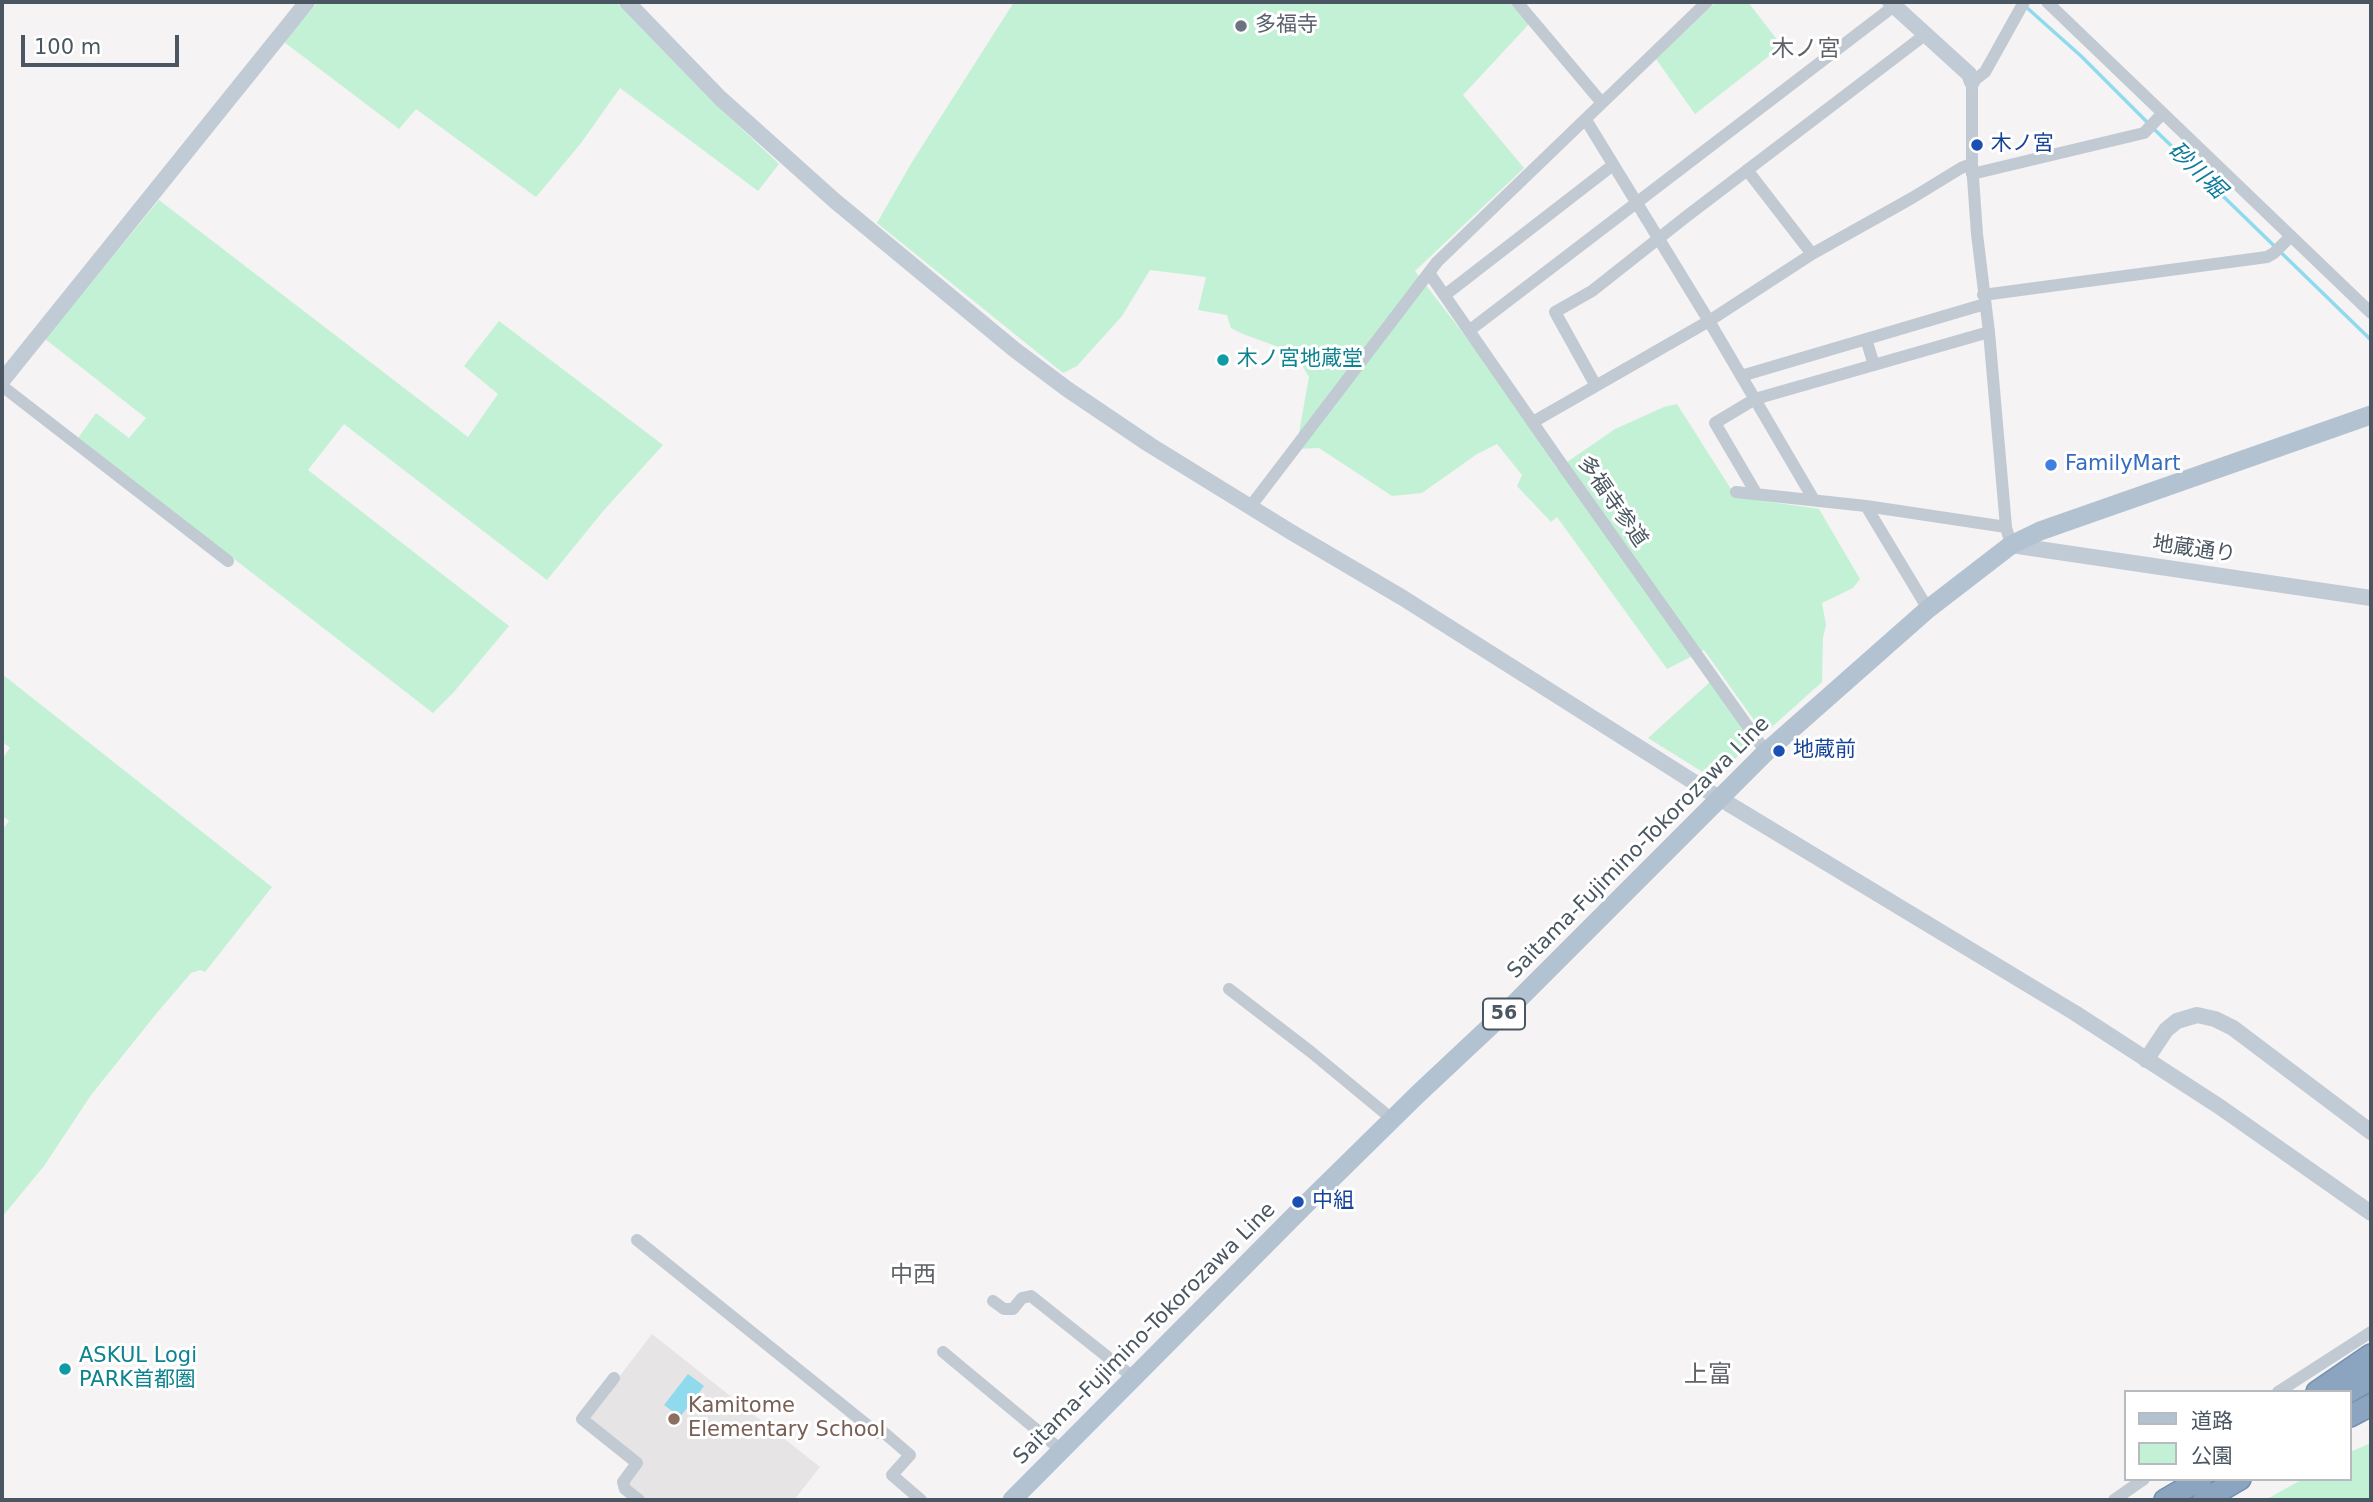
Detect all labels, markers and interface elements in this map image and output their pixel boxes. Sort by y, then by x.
place label: 多福寺 [1255,13,1318,39]
marker: 多福寺 [1233,18,1249,34]
scale bar [24,21,182,65]
text: 100 m [34,35,101,59]
district label: 木ノ宮 [1772,36,1840,64]
place label: 木ノ宮 [1991,132,2054,158]
marker: 木ノ宮 [1969,137,1985,153]
water label: 砂川堀 [2162,137,2230,205]
place label: 木ノ宮地蔵堂 [1237,347,1363,373]
marker: 木ノ宮地蔵堂 [1215,352,1231,368]
street label: 多福寺参道 [1572,452,1652,552]
place label: FamilyMart [2065,452,2180,478]
marker: FamilyMart [2043,457,2059,473]
street label: 地蔵通り [2151,532,2237,568]
street label: Saitama-Fujimino-Tokorozawa Line [1503,712,1775,984]
place label: 地蔵前 [1793,738,1856,764]
marker: 地蔵前 [1771,743,1787,759]
road number: 56 [1483,998,1525,1030]
place label: 中組 [1312,1189,1354,1215]
marker: 中組 [1290,1194,1306,1210]
street label: Saitama-Fujimino-Tokorozawa Line [1009,1198,1281,1470]
district label: 中西 [890,1262,936,1290]
place label: ASKUL Logi PARK首都圏 [79,1344,197,1394]
marker: ASKUL Logi PARK首都圏 [57,1361,73,1377]
district label: 上富 [1684,1362,1732,1390]
legend [2124,1390,2352,1481]
place label: Kamitome Elementary School [688,1394,885,1444]
text: 道路 [2191,1409,2233,1433]
marker: Kamitome Elementary School [666,1411,682,1427]
text: 公園 [2191,1444,2233,1468]

